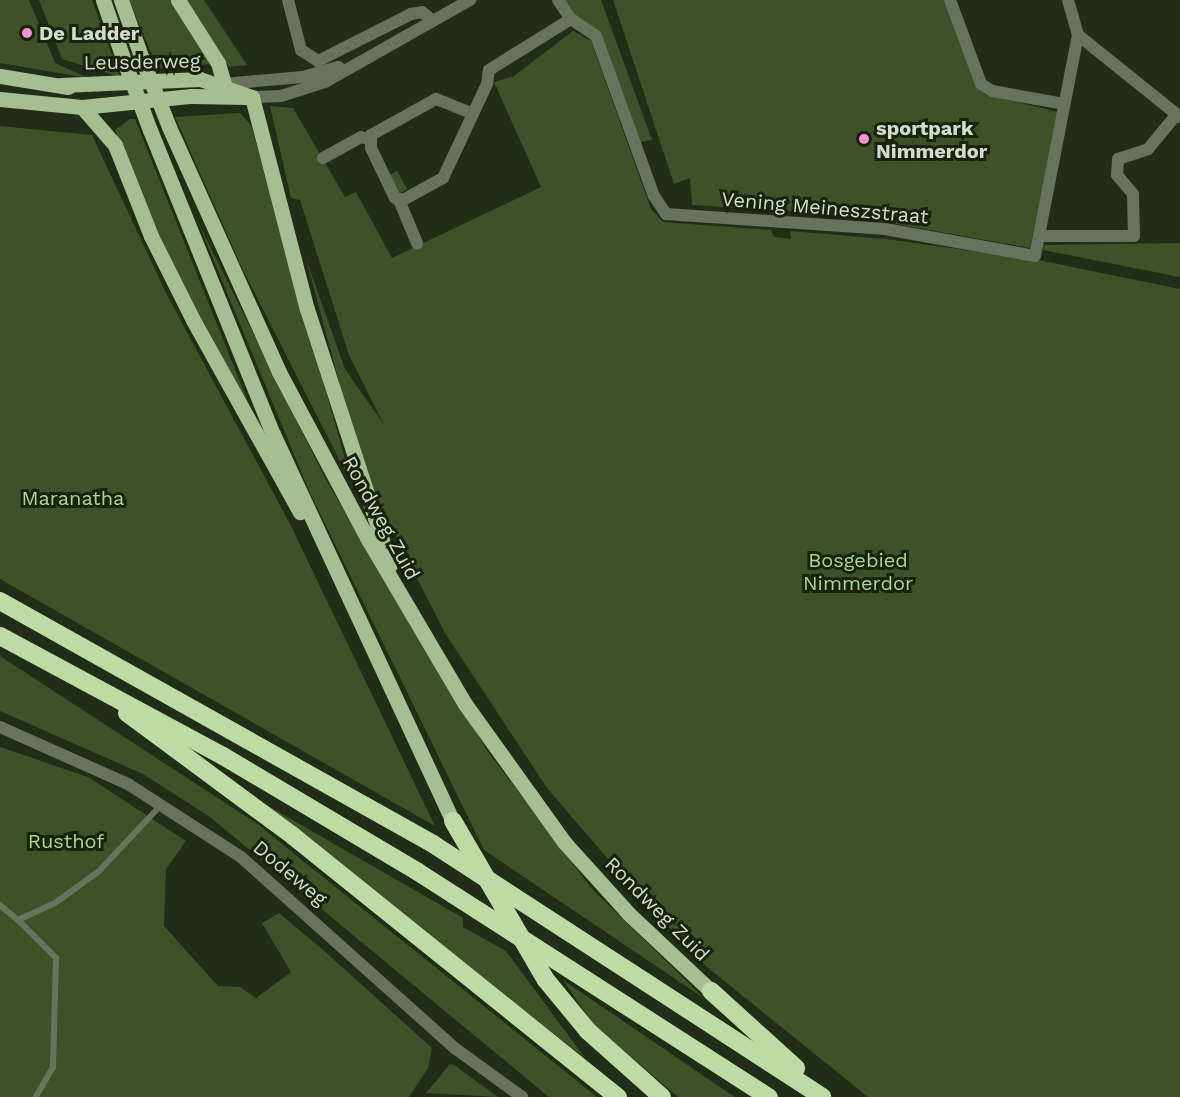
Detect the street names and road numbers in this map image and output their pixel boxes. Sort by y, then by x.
street label: Leusderweg [83,49,201,75]
street label: Vening Meineszstraat [721,187,929,229]
street label: Rondweg Zuid [337,452,425,584]
street label: Dodeweg [248,835,332,911]
street label: Rondweg Zuid [600,852,714,966]

